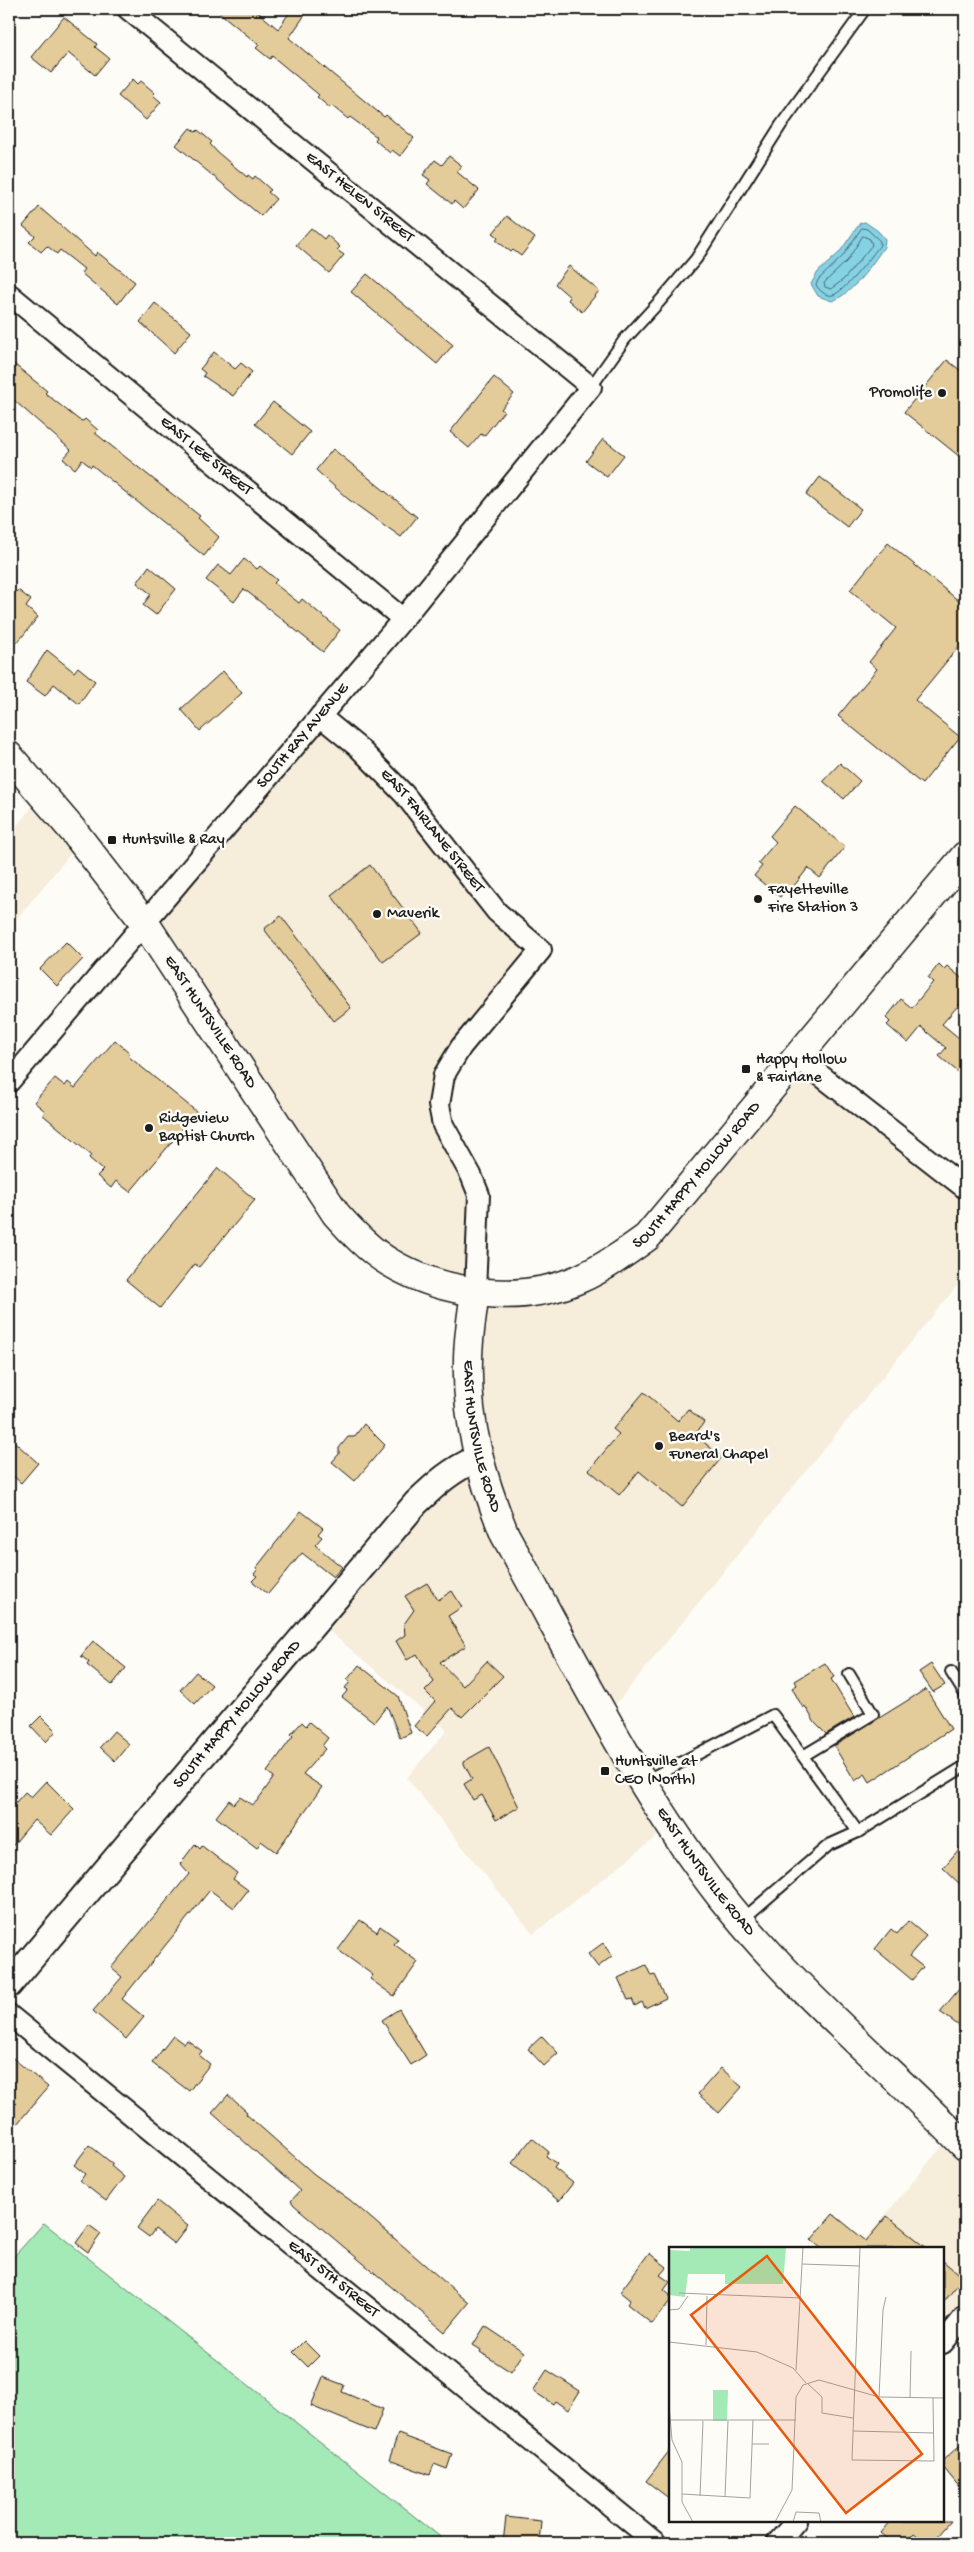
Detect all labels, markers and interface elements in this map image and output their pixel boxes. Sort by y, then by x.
street label: EAST HELEN STREET [301,148,418,248]
place label: Promolife [868,384,933,403]
marker: Promolife [936,387,948,399]
street label: EAST LEE STREET [156,413,257,501]
street label: SOUTH RAY AVENUE [253,679,354,793]
street label: EAST FAIRLANE STREET [376,765,488,897]
place label: Huntsville & Ray [122,831,225,850]
marker: Huntsville & Ray [106,834,118,846]
place label: Fayetteville Fire Station 3 [767,881,858,918]
marker: Fayetteville Fire Station 3 [752,893,764,905]
place label: Maverik [387,905,440,924]
marker: Maverik [371,908,383,920]
street label: EAST HUNTSVILLE ROAD [159,952,261,1093]
place label: Happy Hollow & Fairlane [756,1051,847,1088]
marker: Happy Hollow & Fairlane [740,1063,752,1075]
street label: SOUTH HAPPY HOLLOW ROAD [629,1098,766,1254]
place label: Ridgeview Baptist Church [158,1110,255,1147]
marker: Ridgeview Baptist Church [143,1122,155,1134]
street label: EAST HUNTSVILLE ROAD [458,1360,505,1515]
place label: Beard's Funeral Chapel [668,1428,768,1465]
marker: Beard's Funeral Chapel [653,1440,665,1452]
street label: SOUTH HAPPY HOLLOW ROAD [169,1636,306,1793]
place label: Huntsville at CEO (North) [615,1753,698,1790]
marker: Huntsville at CEO (North) [599,1765,611,1777]
street label: EAST HUNTSVILLE ROAD [651,1804,759,1941]
street label: EAST 5TH STREET [283,2236,383,2323]
inset map [669,2247,944,2522]

